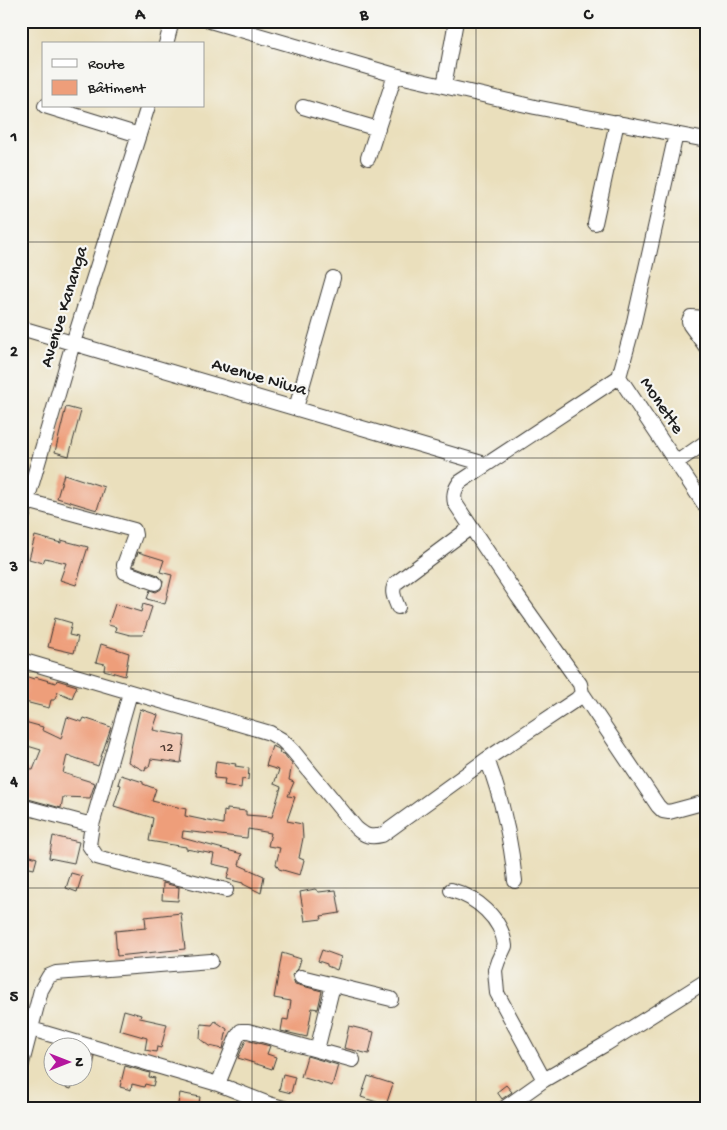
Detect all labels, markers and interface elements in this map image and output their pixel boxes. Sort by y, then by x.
text: A [134,7,146,26]
text: B [359,7,369,26]
text: C [583,7,594,26]
legend [42,42,205,108]
text: Route [88,56,125,74]
text: Bâtiment [87,80,147,98]
text: 1 [10,129,17,148]
street label: Avenue Kananga [37,243,94,370]
text: 2 [10,344,18,363]
street label: Avenue Niwa [209,354,310,402]
street label: Monette [634,374,688,439]
text: 3 [9,559,18,578]
house number: 12 [159,739,174,757]
text: 4 [9,774,18,793]
text: 5 [10,989,19,1008]
north arrow [42,1038,92,1088]
text: N [70,1057,87,1067]

